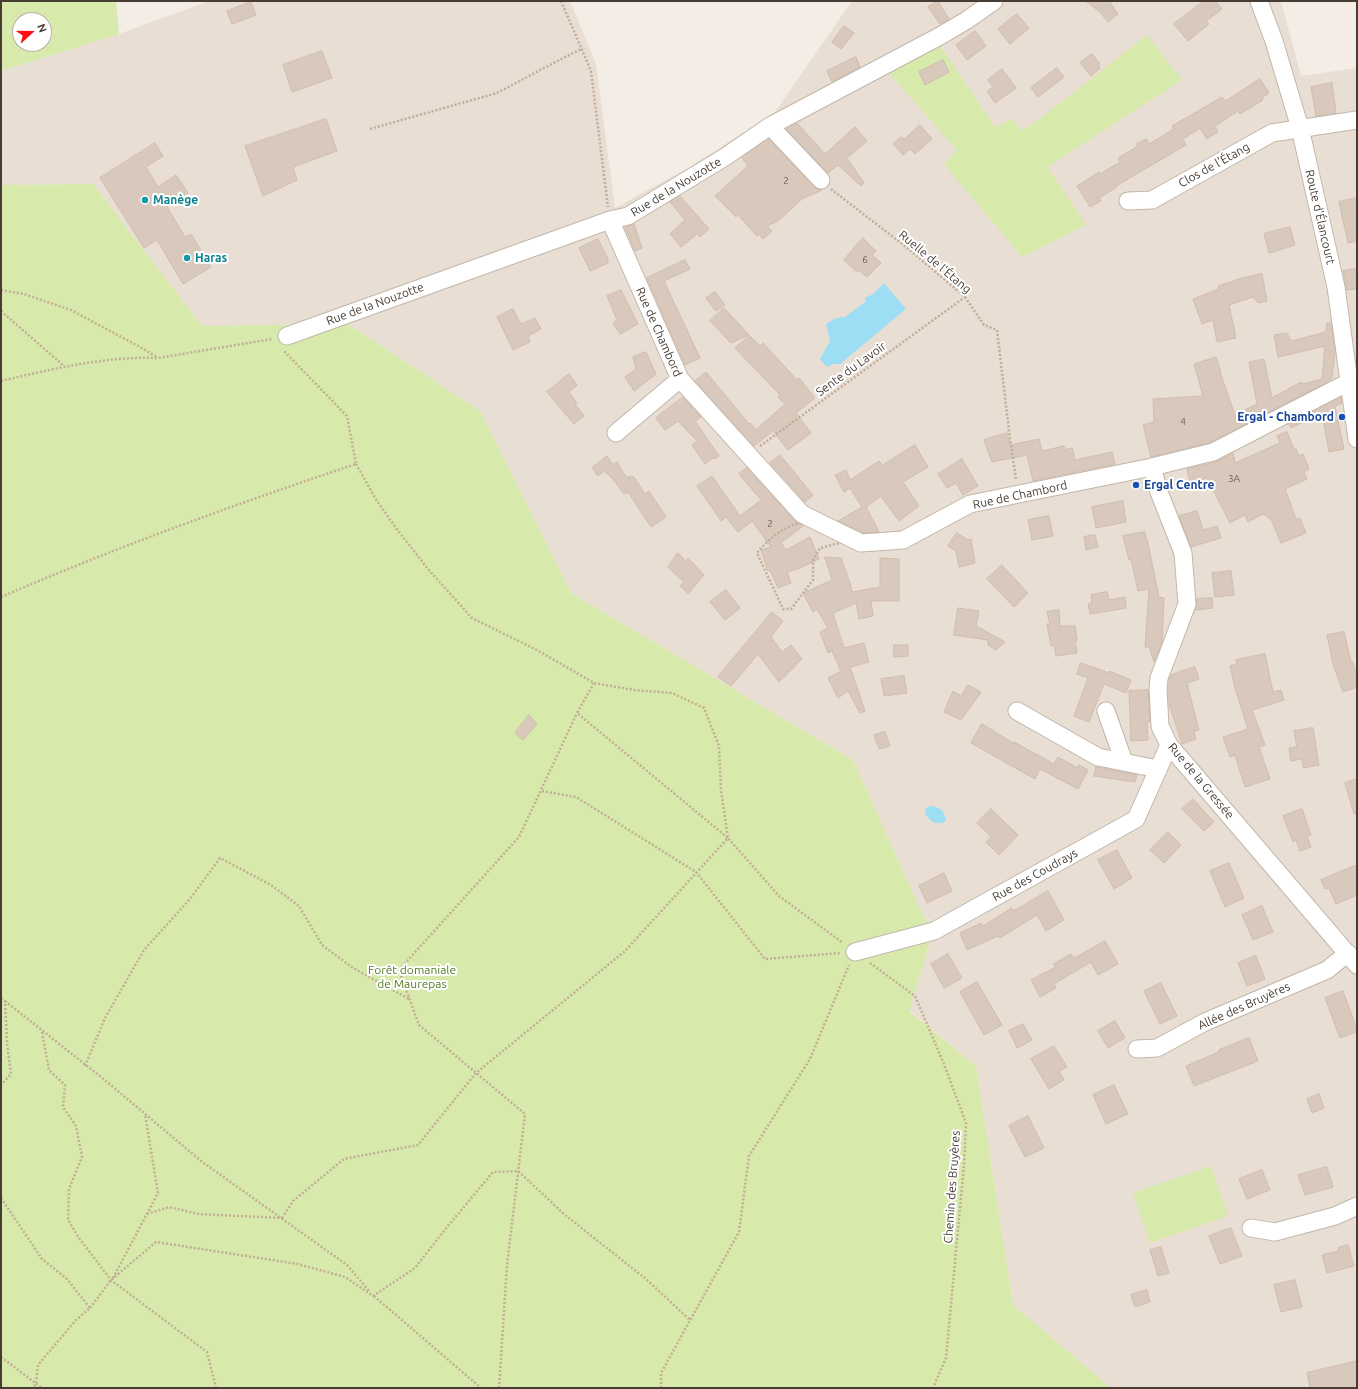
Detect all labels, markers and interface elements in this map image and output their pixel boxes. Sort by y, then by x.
north arrow [12,12,52,52]
text: N [35,22,49,34]
street label: Clos de l'Étang [1176,139,1252,191]
street label: Rue de la Nouzotte [628,154,724,220]
street label: Route d'Élancourt [1302,168,1338,266]
house number: 2 [783,175,789,187]
place label: Manège [153,193,198,207]
marker: Manège [140,195,150,205]
street label: Ruelle de l'Étang [896,227,974,297]
place label: Haras [195,251,227,265]
marker: Haras [182,253,192,263]
house number: 6 [862,254,868,266]
street label: Rue de la Nouzotte [324,280,426,328]
street label: Rue de Chambord [633,285,685,379]
street label: Sente du Lavoir [813,339,889,399]
place label: Ergal - Chambord [1237,410,1334,424]
marker: Ergal - Chambord [1337,412,1347,422]
house number: 4 [1180,416,1186,428]
house number: 3A [1228,473,1240,485]
street label: Rue de Chambord [971,478,1069,512]
place label: Ergal Centre [1144,478,1214,492]
marker: Ergal Centre [1131,480,1141,490]
house number: 2 [767,518,773,530]
street label: Rue de la Gressée [1165,740,1237,822]
street label: Rue des Coudrays [990,846,1080,904]
park label: Forêt domaniale de Maurepas [368,963,456,991]
street label: Allée des Bruyères [1196,979,1292,1033]
street label: Chemin des Bruyères [941,1130,963,1244]

